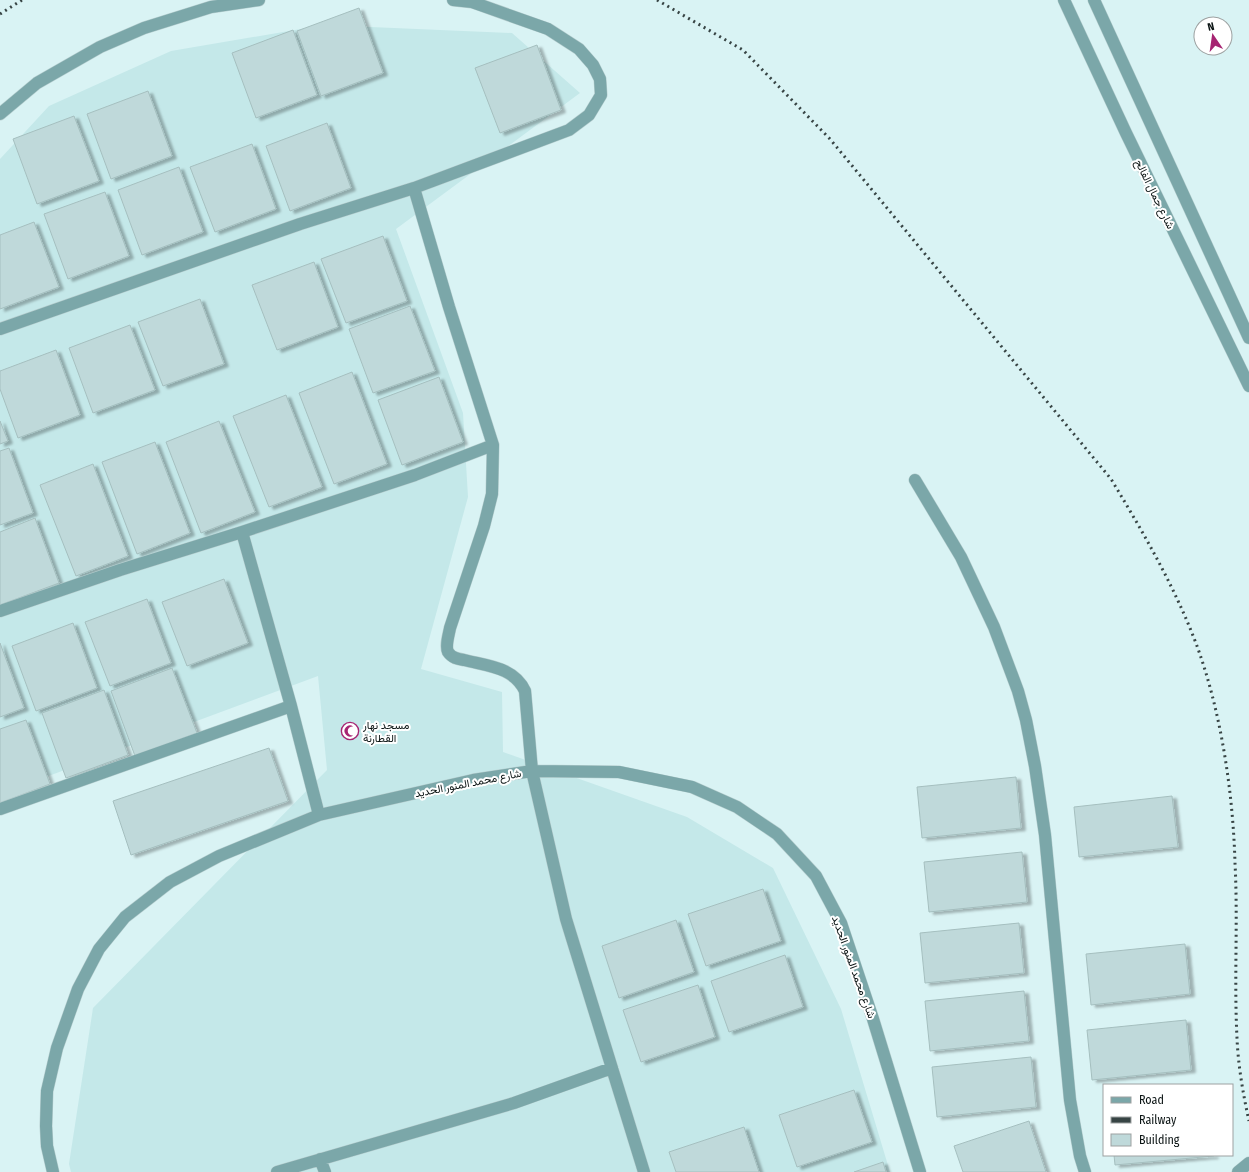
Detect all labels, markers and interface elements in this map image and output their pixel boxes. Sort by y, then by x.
north arrow [1193,16,1233,56]
text: N [1206,20,1216,34]
street label: شارع جمال الفالح [1131,157,1177,232]
place label: مسجد نهار القطارنة [362,719,409,745]
mosque icon: مسجد نهار القطارنة [340,721,360,741]
street label: شارع محمد المنور الحديد [414,767,523,801]
street label: شارع محمد المنور الحديد [828,914,878,1021]
legend [1103,1084,1233,1156]
text: Road [1139,1093,1164,1107]
text: Railway [1139,1113,1177,1127]
text: Building [1139,1133,1180,1147]

